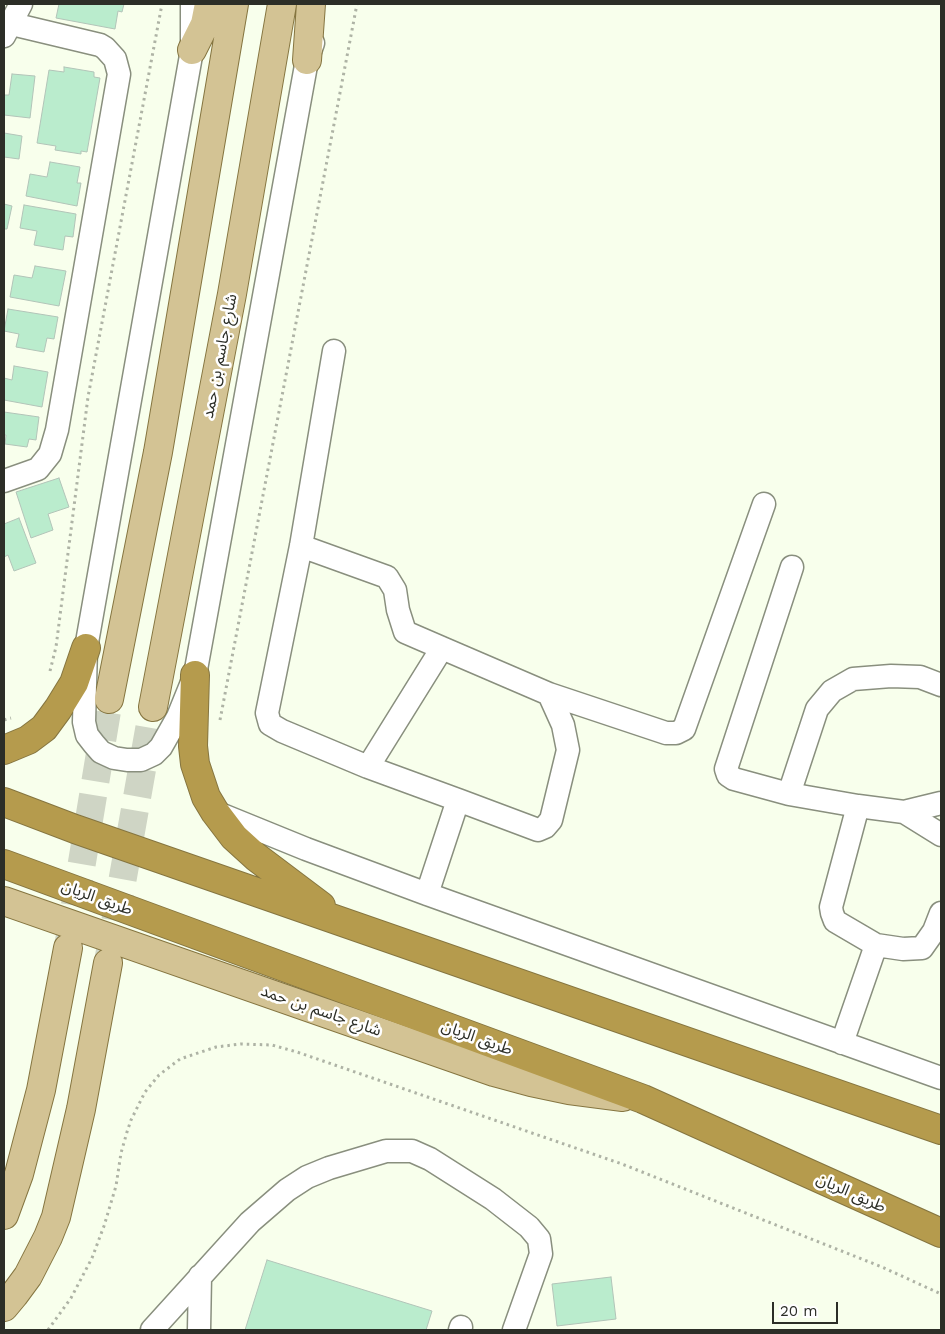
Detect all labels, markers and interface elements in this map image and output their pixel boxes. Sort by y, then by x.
street label: شارع جاسم بن حمد [199,292,241,420]
street label: طريق الريان [59,876,135,920]
street label: شارع جاسم بن حمد [258,981,384,1041]
street label: طريق الريان [439,1016,515,1060]
street label: طريق الريان [813,1169,889,1217]
scale bar [775,1292,841,1324]
text: 20 m [780,1302,818,1320]

